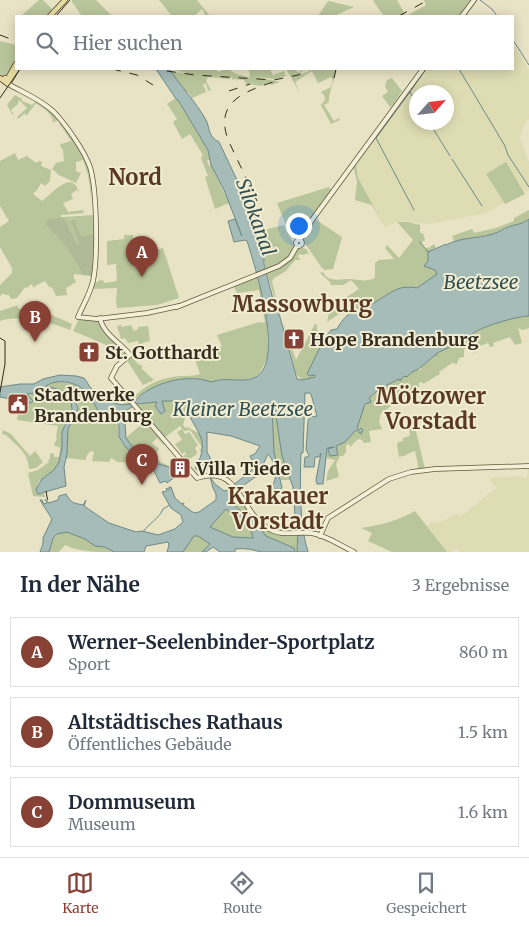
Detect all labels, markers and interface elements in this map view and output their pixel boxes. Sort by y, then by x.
search box [15,15,514,70]
icon: search [33,29,61,57]
text: Hier suchen [73,31,183,55]
north arrow [409,85,454,130]
district label: Nord [108,163,162,191]
water label: Silokanal [231,175,281,259]
your location [286,213,312,239]
pin: A [126,236,158,277]
water label: Beetzsee [444,270,519,294]
district label: Massowburg [232,290,372,318]
pin: B [19,301,51,342]
church icon: Hope Brandenburg [282,327,306,351]
place label: Hope Brandenburg [310,328,479,351]
church icon: St. Gotthardt [77,340,101,364]
place label: St. Gotthardt [105,341,220,364]
district label: Mötzower Vorstadt [376,382,486,435]
place label: Stadtwerke Brandenburg [34,383,152,427]
public building icon: Stadtwerke Brandenburg [6,392,30,416]
water label: Kleiner Beetzsee [172,397,314,421]
pin: C [126,444,158,485]
building icon: Villa Tiede [168,456,192,480]
place label: Villa Tiede [195,457,290,480]
district label: Krakauer Vorstadt [228,482,328,535]
text: In der Nähe [20,571,140,598]
text: 3 Ergebnisse [412,575,509,595]
text: Werner-Seelenbinder-Sportplatz [68,630,375,654]
text: A [31,642,43,662]
text: 860 m [459,642,508,662]
text: Sport [68,654,110,674]
text: Altstädtisches Rathaus [68,710,283,734]
text: B [31,722,43,742]
text: 1.5 km [458,722,508,742]
text: Öffentliches Gebäude [68,734,232,754]
text: Dommuseum [68,790,195,814]
text: C [32,802,42,822]
text: 1.6 km [458,802,508,822]
text: Museum [68,814,136,834]
tab: Karte [62,869,99,917]
tab: Route [223,869,262,917]
tab: Gespeichert [386,869,467,917]

